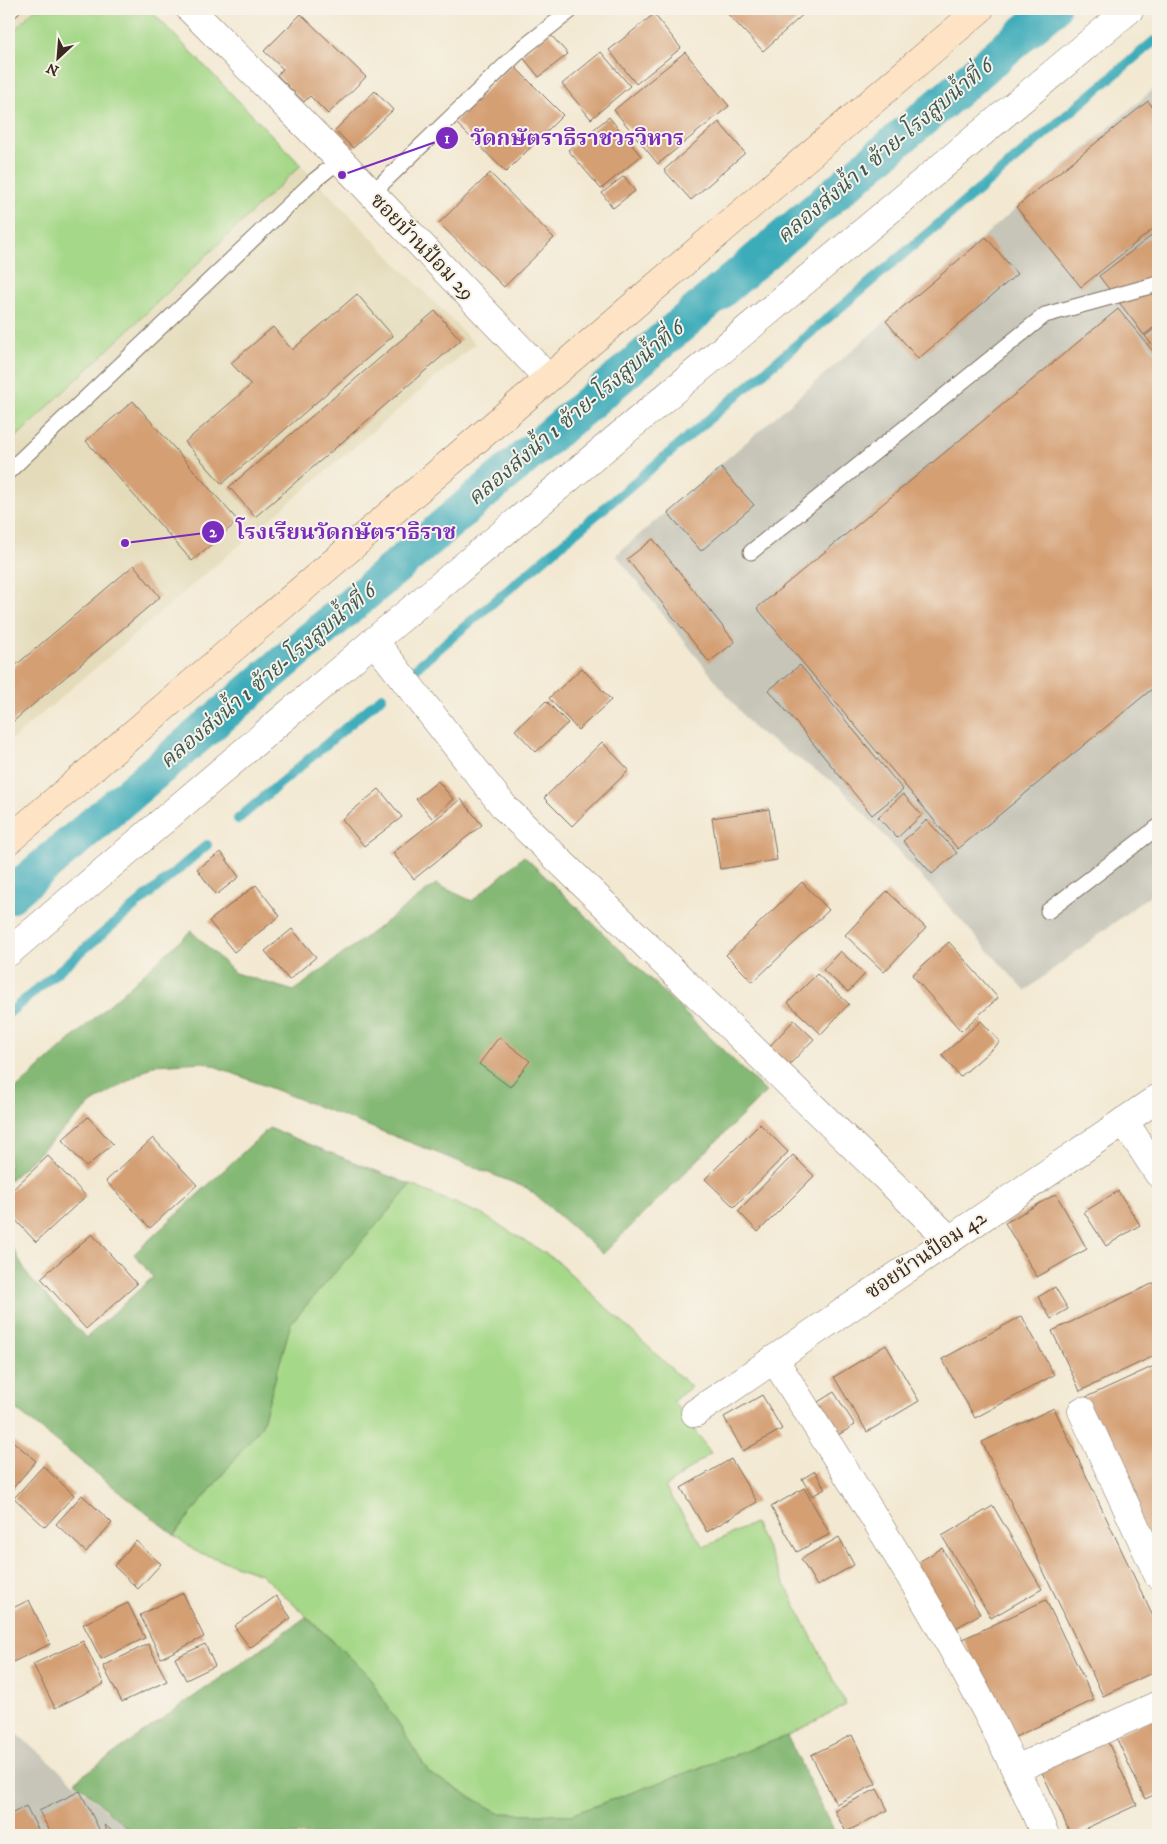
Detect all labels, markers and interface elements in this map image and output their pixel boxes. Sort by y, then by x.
north arrow [32,32,82,82]
water label: คลองส่งน้ำ 1 ซ้าย-โรงสูบน้ำที่ 6 [768,48,1000,250]
text: N [43,58,62,79]
callout: วัดกษัตราธิราชวรวิหาร [435,119,694,156]
text: วัดกษัตราธิราชวรวิหาร [470,125,684,152]
text: 1 [444,129,450,148]
street label: ซอยบ้านป้อม 29 [364,188,480,306]
water label: คลองส่งน้ำ 1 ซ้าย-โรงสูบน้ำที่ 6 [459,310,691,512]
callout: โรงเรียนวัดกษัตราธิราช [201,513,466,550]
text: โรงเรียนวัดกษัตราธิราช [235,517,456,546]
text: 2 [209,523,217,542]
water label: คลองส่งน้ำ 1 ซ้าย-โรงสูบน้ำที่ 6 [151,573,383,775]
street label: ซอยบ้านป้อม 42 [860,1204,992,1305]

